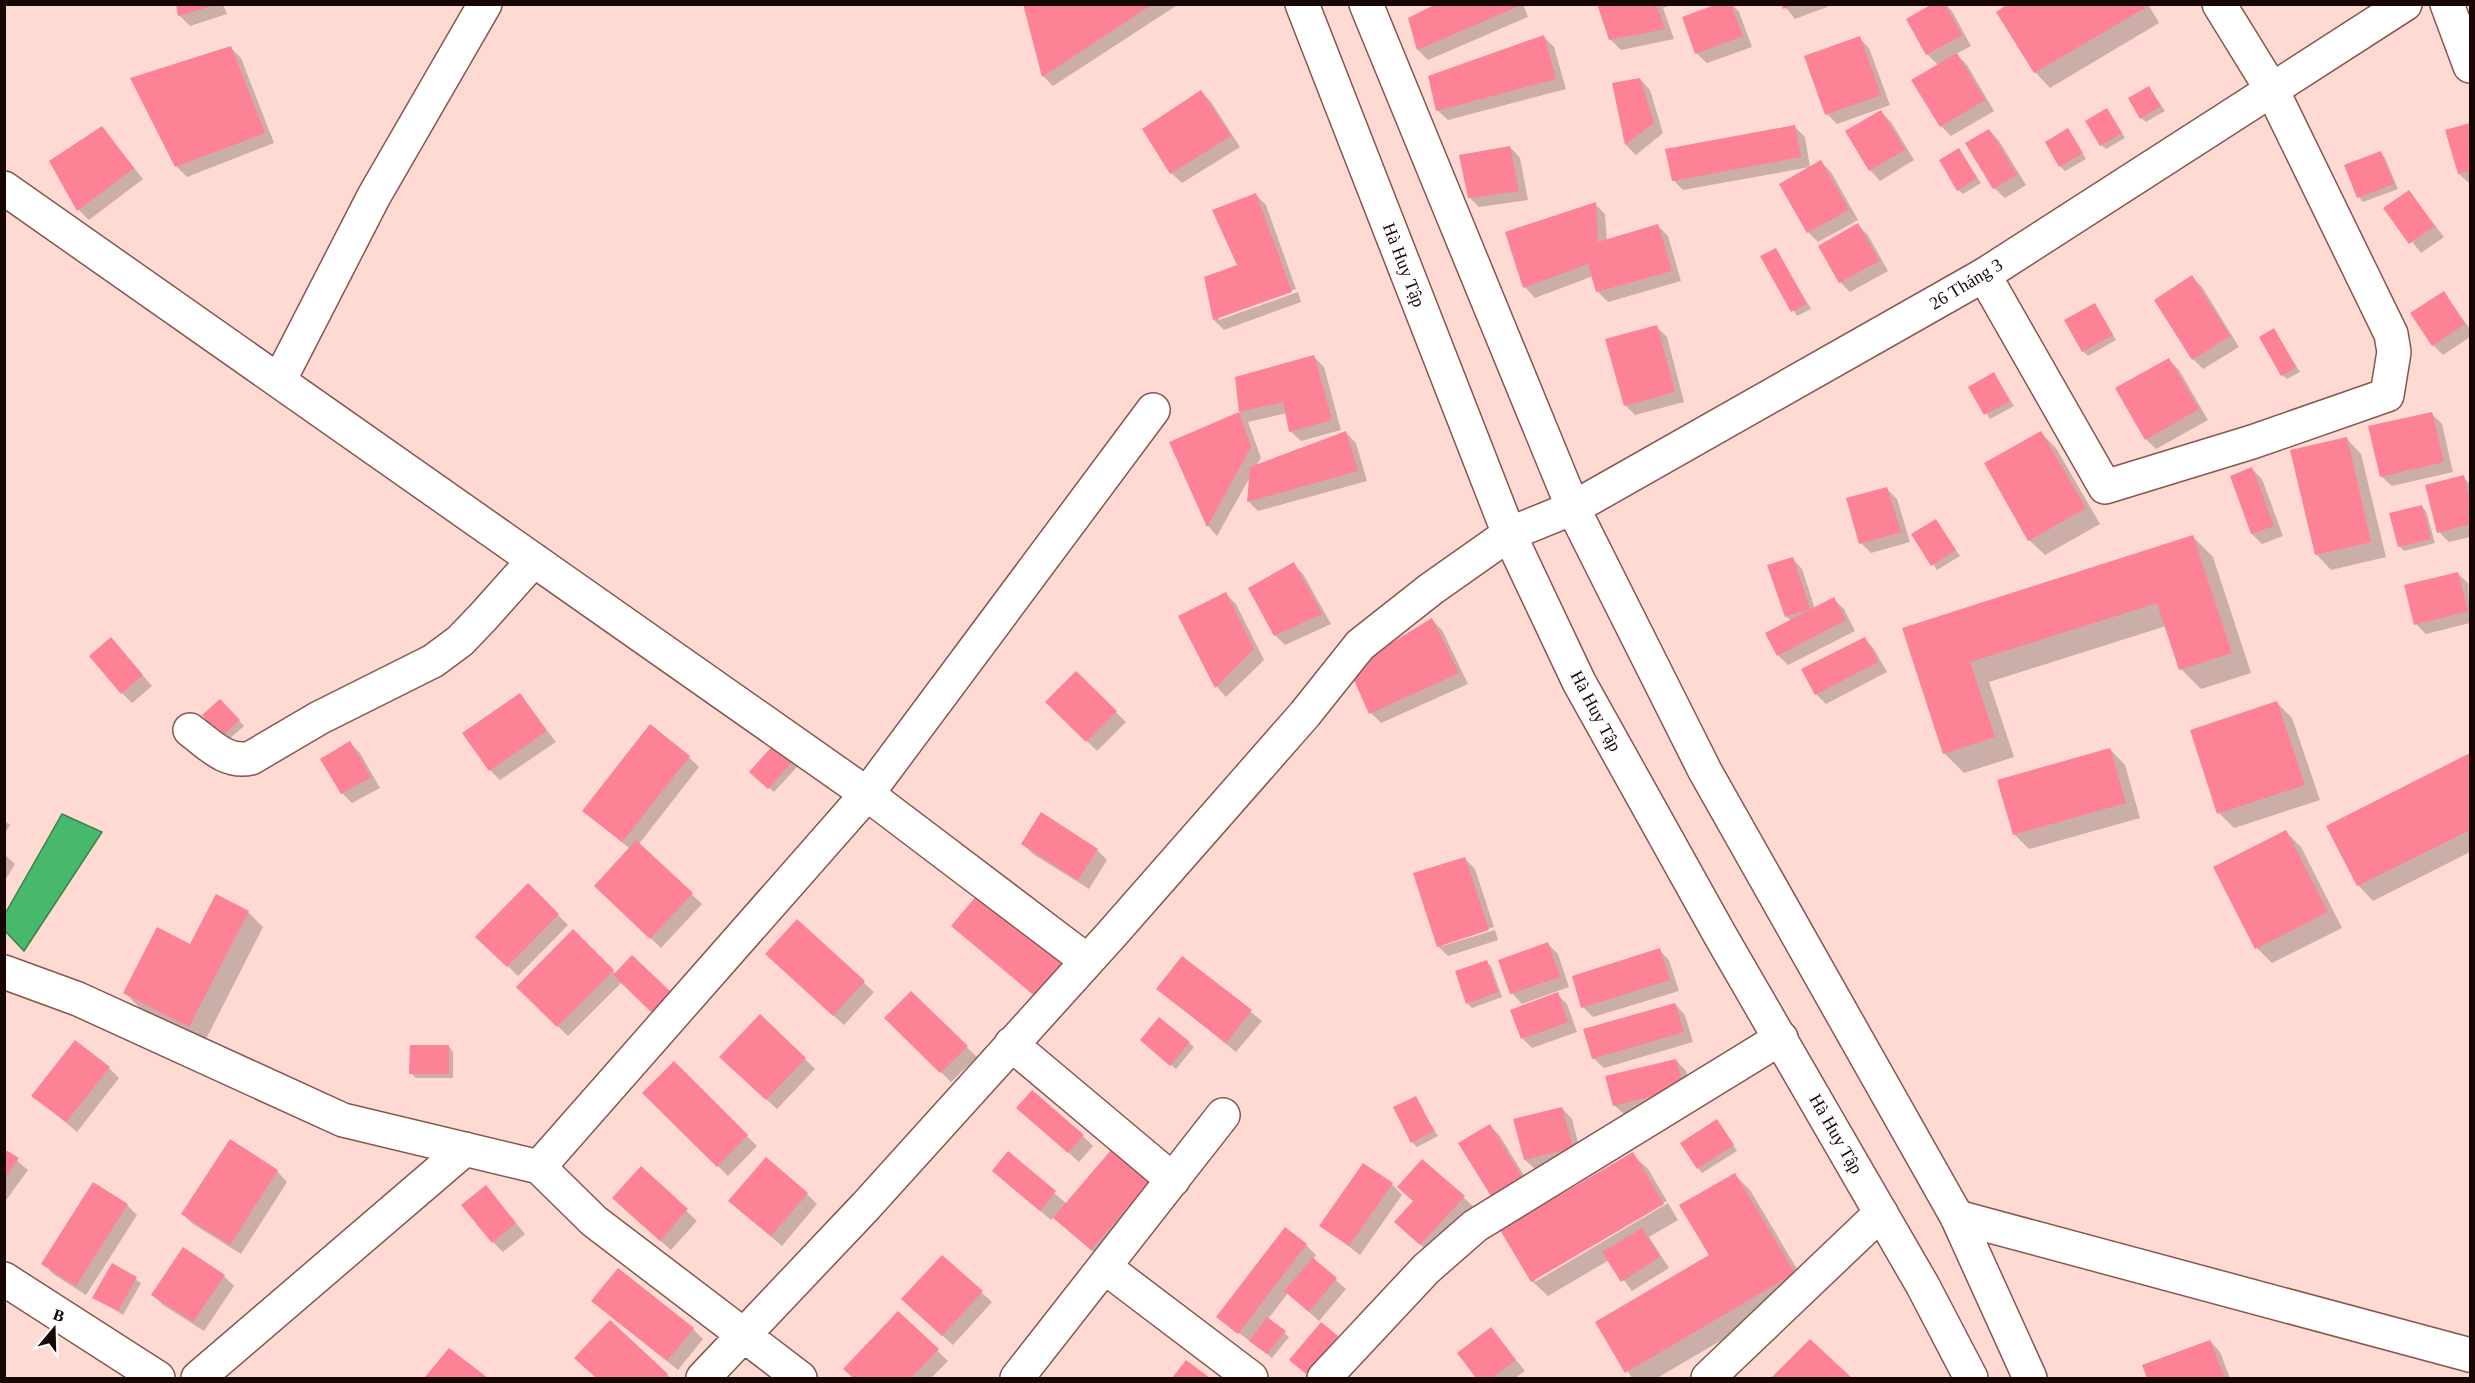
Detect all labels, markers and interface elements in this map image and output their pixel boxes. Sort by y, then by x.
street label: Hà Huy Tập [1379,220,1429,310]
street label: 26 Tháng 3 [1926,254,2006,314]
street label: Hà Huy Tập [1566,667,1626,755]
street label: Hà Huy Tập [1805,1091,1867,1177]
north arrow [24,1299,84,1359]
text: B [51,1306,67,1325]

